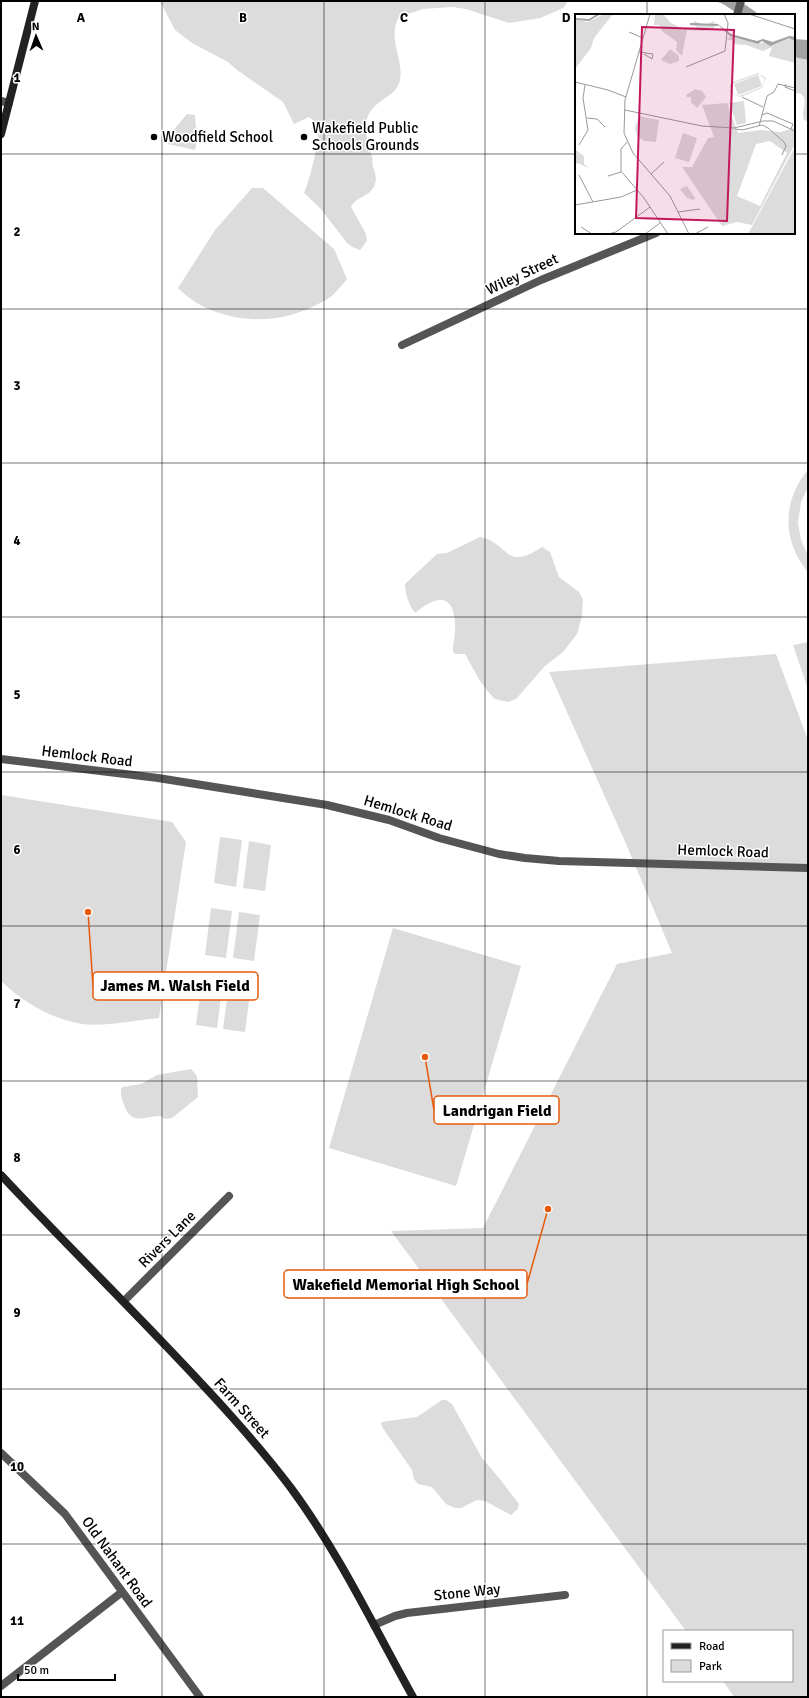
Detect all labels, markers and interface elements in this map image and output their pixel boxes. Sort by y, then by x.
text: A [77,10,86,26]
text: B [239,10,247,26]
text: C [400,10,408,26]
text: D [562,10,571,26]
inset map [575,14,795,234]
north arrow [16,16,56,56]
text: N [32,20,40,33]
text: 1 [13,70,21,86]
place label: Wakefield Public Schools Grounds [312,119,419,154]
place label: Woodfield School [162,128,273,146]
marker: Woodfield School [149,132,159,142]
marker: Wakefield Public Schools Grounds [299,132,309,142]
text: 2 [13,224,21,240]
street label: Wiley Street [483,249,561,299]
text: 3 [13,378,21,394]
text: 4 [13,533,21,549]
text: 5 [13,687,21,703]
street label: Hemlock Road [40,741,134,771]
street label: Hemlock Road [362,791,454,835]
street label: Hemlock Road [677,840,769,862]
text: 6 [13,842,21,858]
callout: James M. Walsh Field [93,972,258,1000]
text: James M. Walsh Field [100,976,250,996]
text: 7 [13,996,21,1012]
callout: Landrigan Field [434,1096,559,1124]
text: Landrigan Field [442,1101,552,1121]
text: 8 [13,1150,21,1166]
street label: Rivers Lane [135,1207,199,1271]
callout: Wakefield Memorial High School [284,1270,527,1298]
text: Wakefield Memorial High School [292,1275,520,1295]
text: 9 [13,1305,21,1321]
street label: Farm Street [210,1374,274,1442]
text: 10 [10,1459,24,1475]
street label: Old Nahant Road [78,1513,156,1611]
street label: Stone Way [433,1580,501,1604]
text: 11 [10,1613,24,1629]
legend [663,1630,793,1682]
text: Road [699,1639,725,1654]
scale bar [18,1656,115,1682]
text: Park [699,1659,722,1674]
text: 50 m [24,1663,49,1678]

